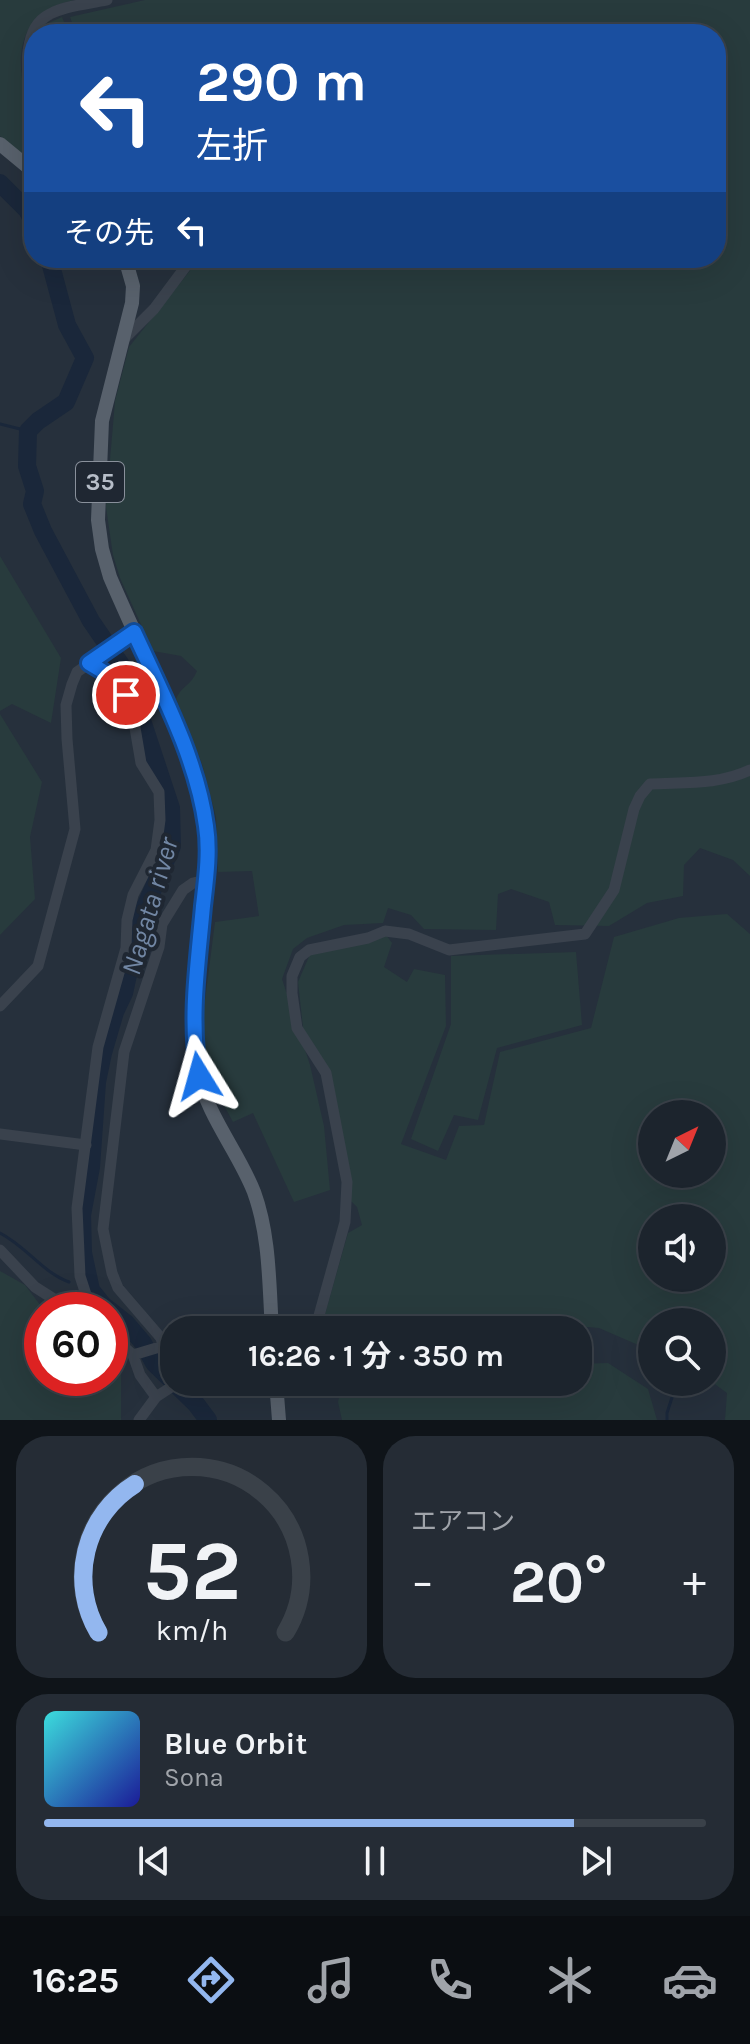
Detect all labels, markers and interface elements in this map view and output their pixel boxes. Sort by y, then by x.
text: 290 m [196,49,367,114]
icon: left [64,56,168,160]
text: 左折 [196,125,268,167]
icon: left [170,208,214,252]
text: その先 [64,215,154,251]
road number: 35 [76,462,124,502]
pin [92,661,160,729]
icon: arrive [104,673,148,717]
water label: Nagata river [114,832,185,979]
position arrow [157,1034,241,1118]
north arrow [638,1100,726,1188]
map controls [638,1100,726,1396]
button: sound [638,1204,726,1292]
speed limit sign: 60 [24,1292,128,1396]
button: search [638,1308,726,1396]
text: 16:26 · 1 分 · 350 m [248,1338,504,1374]
text: エアコン [411,1506,515,1537]
text: 52 [142,1523,241,1620]
text: 20° [510,1547,607,1617]
text: − [411,1556,434,1607]
text: + [683,1556,706,1607]
text: km/h [155,1614,228,1647]
text: Blue Orbit [164,1726,307,1762]
text: Sona [164,1762,224,1793]
icon: previous [132,1839,176,1883]
icon: pause [353,1839,397,1883]
icon: next [574,1839,618,1883]
icon: directions [183,1952,239,2008]
icon: music [303,1952,359,2008]
icon: phone [422,1952,478,2008]
icon: climate [542,1952,598,2008]
icon: car [662,1952,718,2008]
text: 16:25 [32,1959,119,2001]

